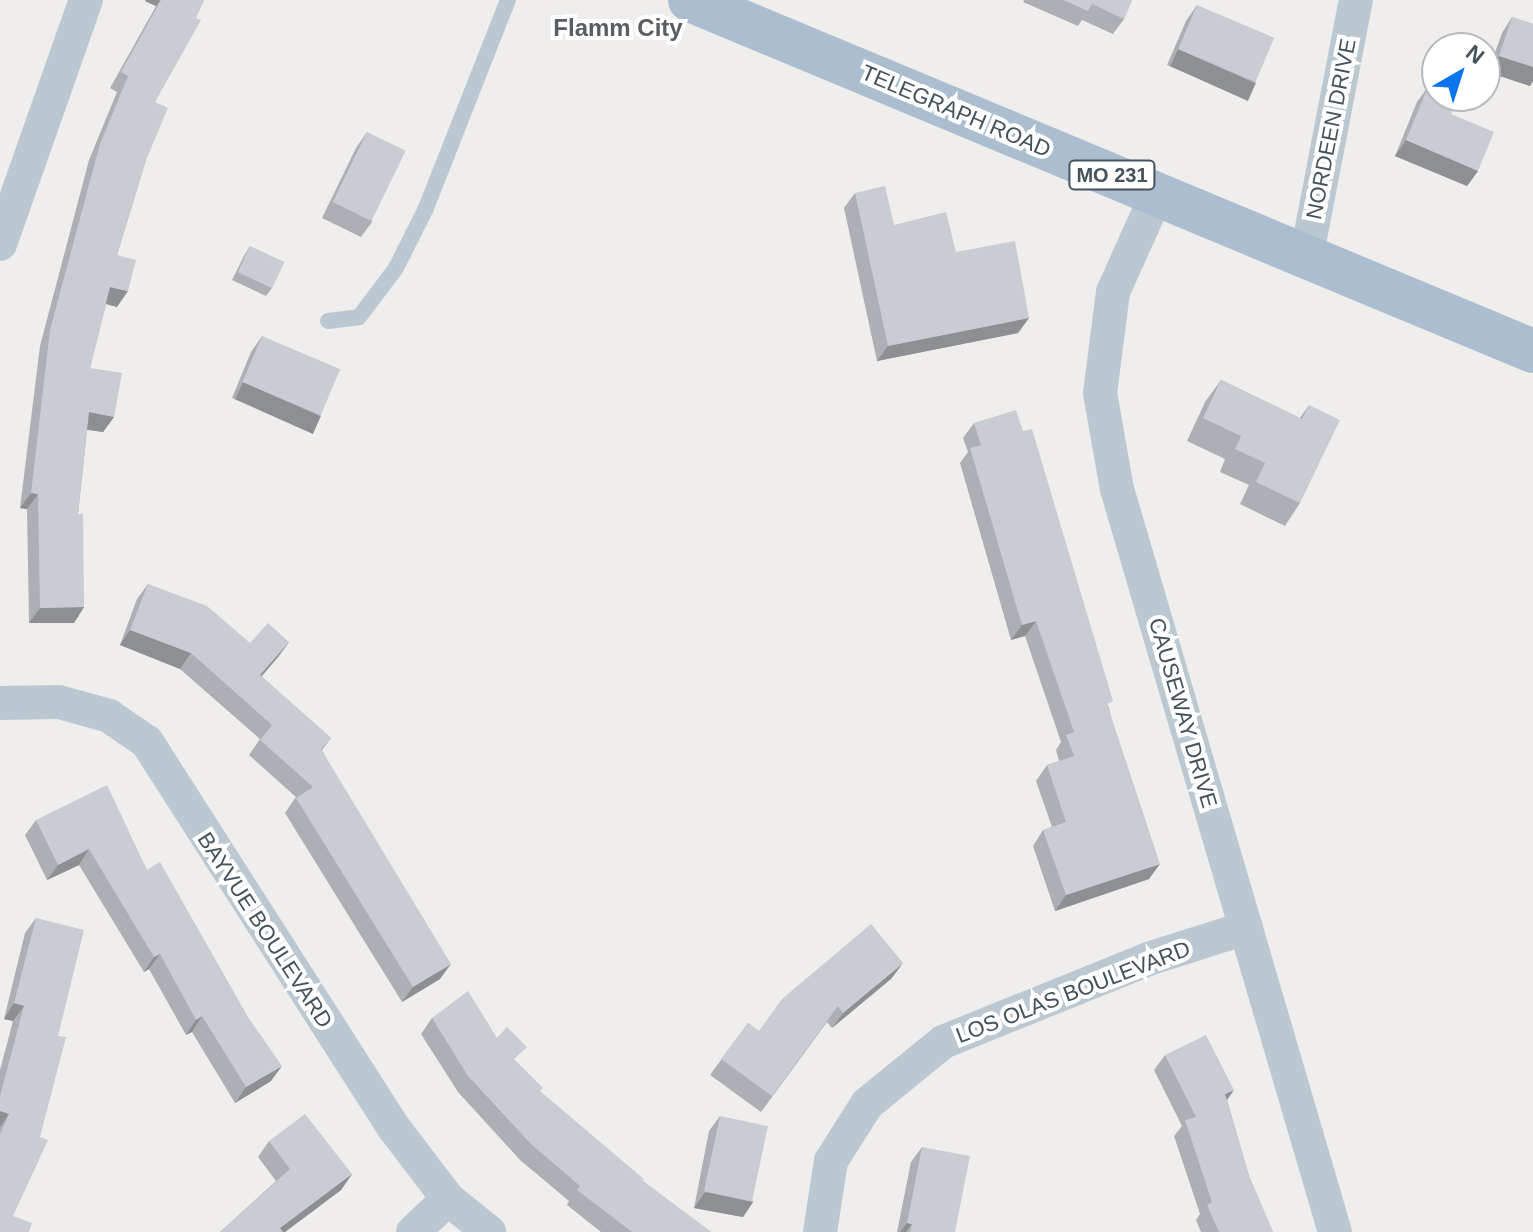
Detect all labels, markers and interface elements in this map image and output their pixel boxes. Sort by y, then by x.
district label: Flamm City [553,14,683,42]
north arrow [1421,32,1501,112]
street label: NORDEEN DRIVE [1301,36,1361,222]
text: N [1461,40,1489,69]
street label: TELEGRAPH ROAD [857,59,1055,163]
road number: MO 231 [1068,159,1156,191]
street label: CAUSEWAY DRIVE [1143,615,1223,811]
street label: BAYVUE BOULEVARD [192,827,338,1033]
street label: LOS OLAS BOULEVARD [952,935,1194,1049]

